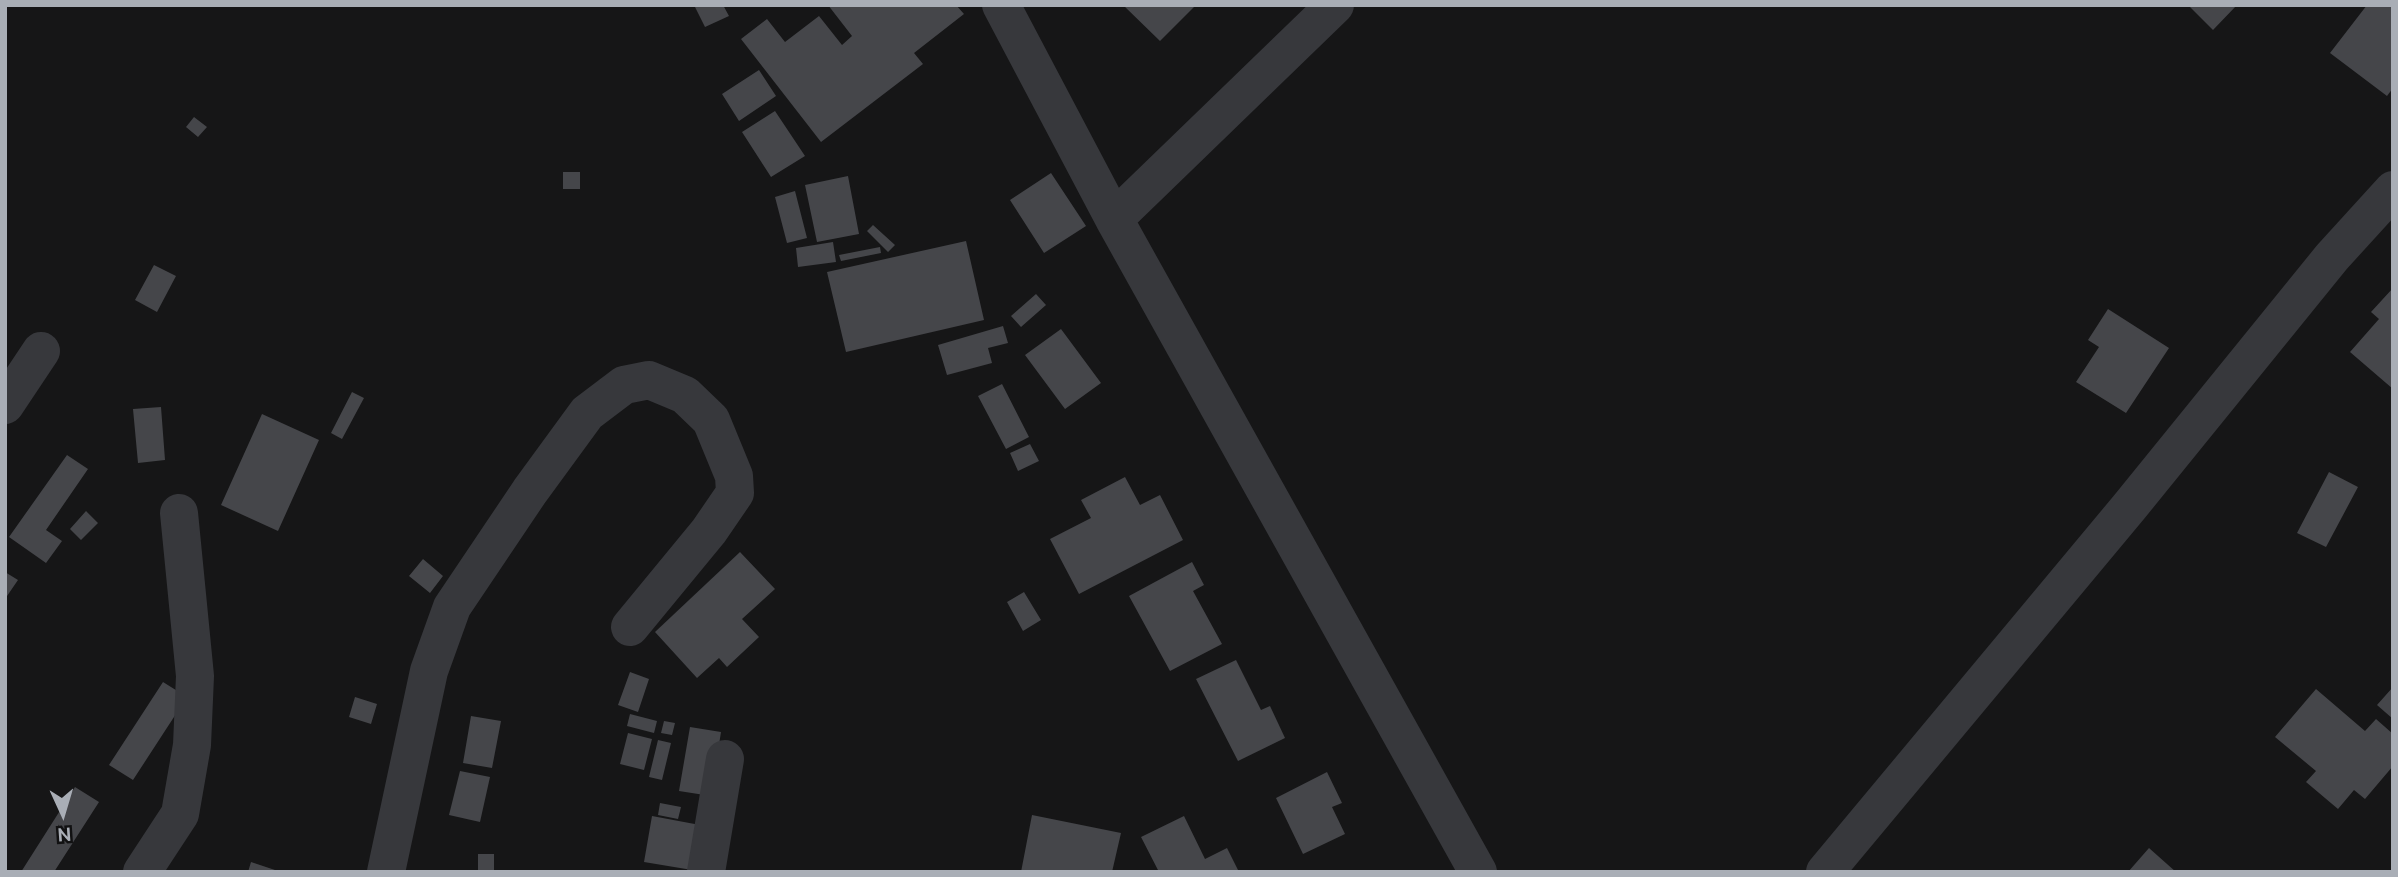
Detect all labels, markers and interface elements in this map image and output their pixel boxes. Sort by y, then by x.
north arrow [28,779,98,849]
text: N [57,823,72,846]

